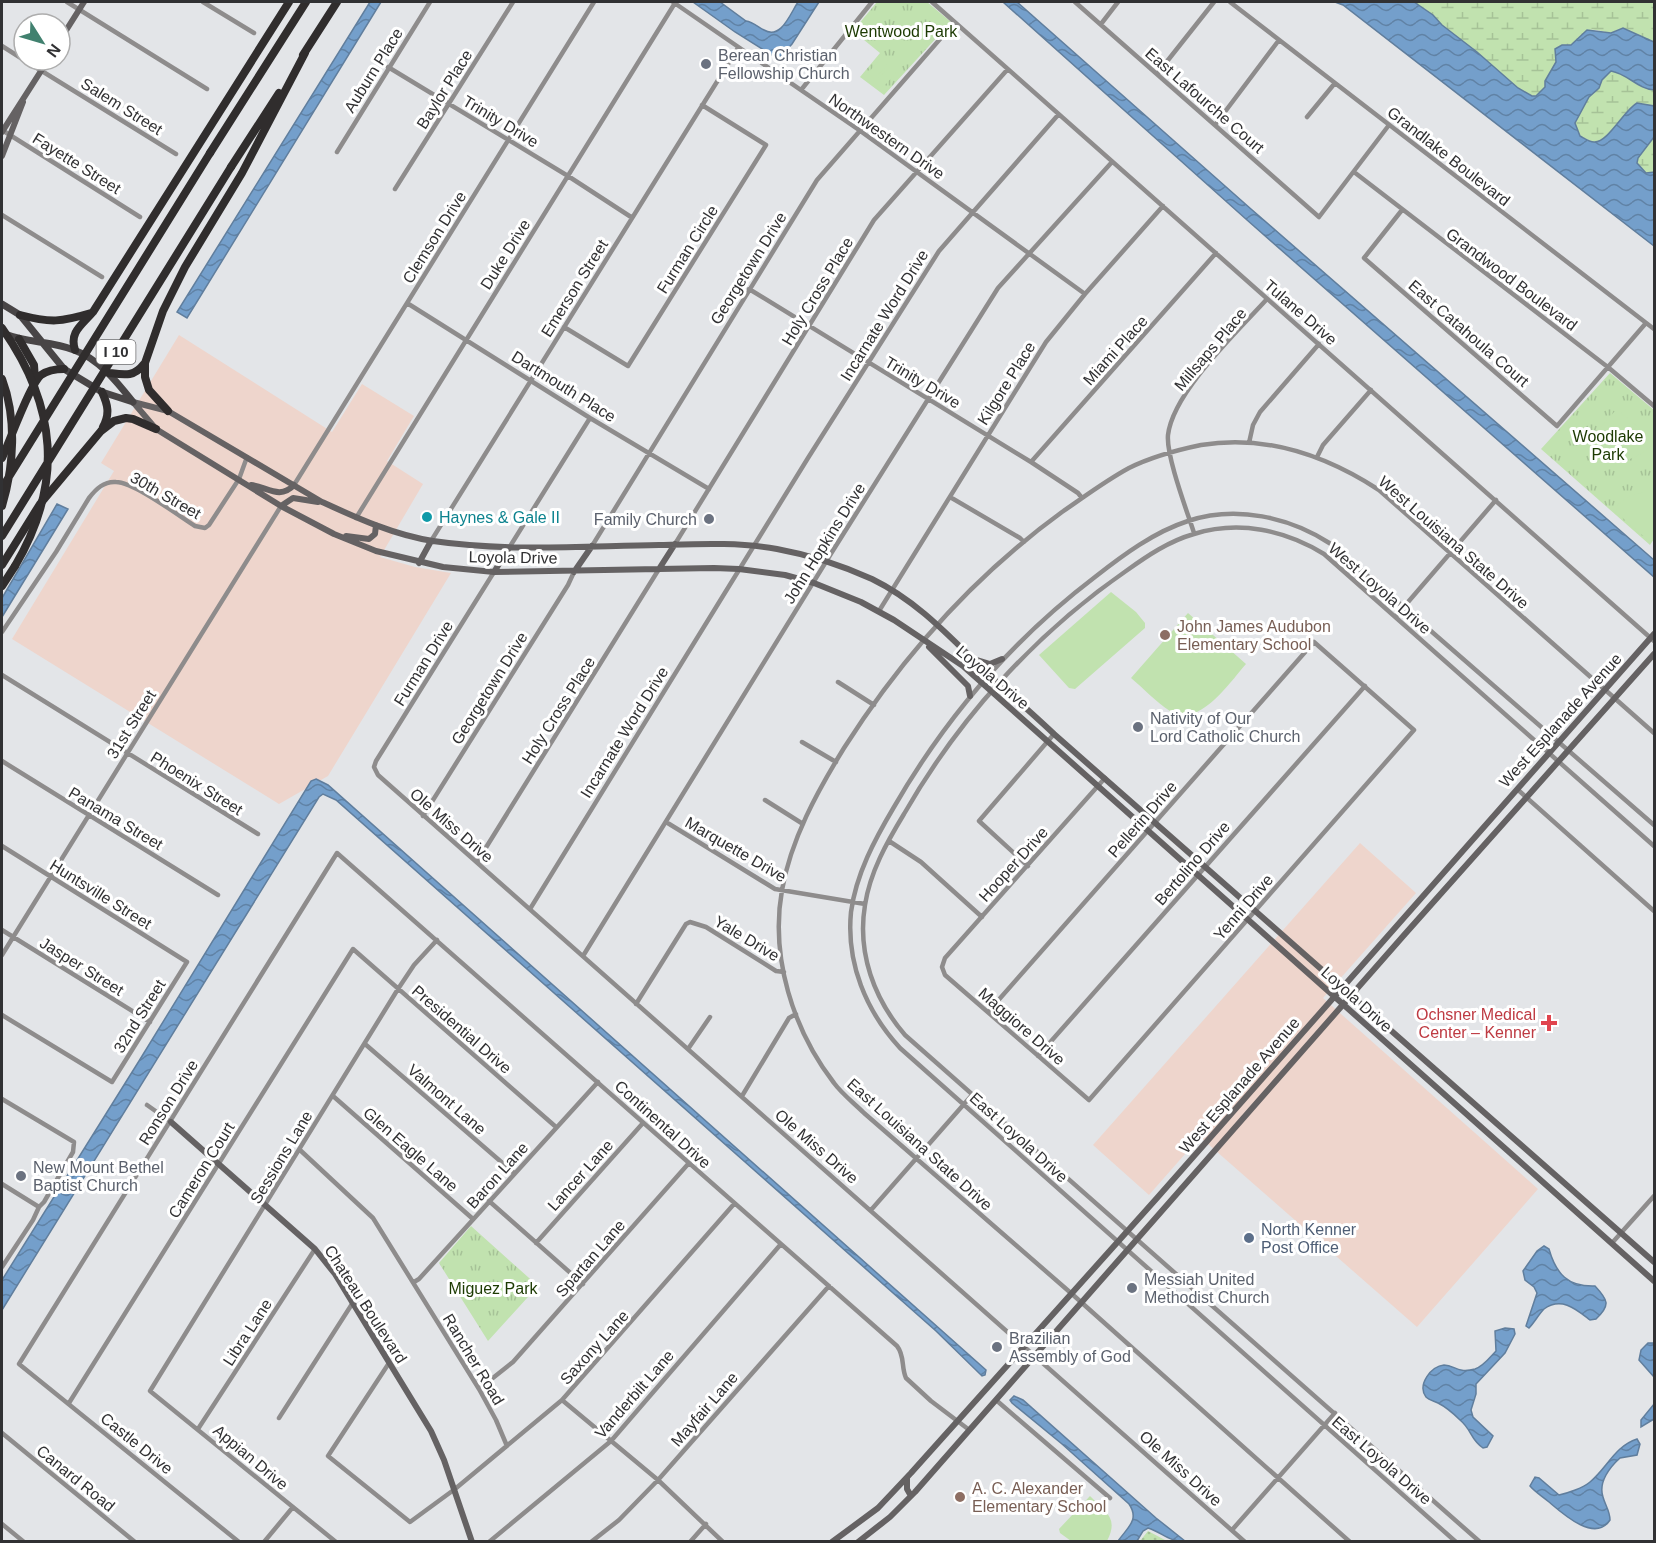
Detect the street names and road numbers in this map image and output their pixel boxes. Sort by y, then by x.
street label: Auburn Place [341,25,406,116]
street label: East Lafourche Court [1142,44,1268,157]
street label: Baylor Place [413,47,475,132]
street label: Salem Street [78,75,166,138]
street label: Northwestern Drive [826,90,948,183]
street label: Trinity Drive [460,92,542,151]
street label: Grandlake Boulevard [1384,103,1513,209]
street label: Fayette Street [30,130,124,198]
street label: Clemson Drive [399,188,469,286]
street label: Furman Circle [654,202,721,296]
street label: Georgetown Drive [707,209,790,327]
street label: Duke Drive [477,216,534,292]
street label: Grandwood Boulevard [1443,225,1580,334]
street label: Holy Cross Place [779,234,856,348]
street label: Emerson Street [538,236,611,340]
street label: Incarnate Word Drive [837,247,932,384]
street label: Tulane Drive [1261,276,1340,348]
street label: East Catahoula Court [1405,277,1532,390]
street label: Millsaps Place [1171,305,1250,394]
street label: Miami Place [1080,312,1151,388]
street label: Kilgore Place [974,339,1039,428]
road number: I 10 [96,340,136,364]
street label: Dartmouth Place [509,348,619,425]
street label: Trinity Drive [882,353,964,412]
street label: 30th Street [128,469,204,523]
street label: West Louisiana State Drive [1375,473,1532,612]
street label: John Hopkins Drive [780,480,868,607]
street label: West Loyola Drive [1325,539,1434,637]
street label: Loyola Drive [468,548,558,567]
street label: Furman Drive [391,618,456,709]
street label: Georgetown Drive [448,629,531,747]
street label: Loyola Drive [953,642,1032,713]
street label: West Esplanade Avenue [1496,650,1625,791]
street label: Holy Cross Place [519,654,598,767]
street label: Incarnate Word Drive [577,664,672,801]
street label: 31st Street [104,686,159,762]
street label: Phoenix Street [148,748,246,819]
street label: Pellerin Drive [1105,778,1180,861]
street label: Panama Street [66,784,166,853]
street label: Ole Miss Drive [407,785,497,866]
street label: Marquette Drive [682,814,789,885]
street label: Bertolino Drive [1152,818,1233,909]
street label: Hooper Drive [976,824,1051,905]
street label: Huntsville Street [47,856,155,933]
street label: Yenni Drive [1210,871,1277,944]
street label: Yale Drive [711,912,782,964]
street label: Jasper Street [37,934,127,999]
street label: Loyola Drive [1318,963,1395,1036]
street label: 32nd Street [110,976,169,1056]
street label: Presidential Drive [409,982,515,1077]
street label: Maggiore Drive [975,984,1068,1068]
street label: West Esplanade Avenue [1176,1014,1303,1156]
street label: Ronson Drive [136,1057,201,1148]
street label: Valmont Lane [404,1061,489,1138]
street label: East Louisiana State Drive [844,1075,995,1214]
street label: Continental Drive [611,1077,714,1172]
street label: East Loyola Drive [966,1089,1071,1186]
street label: Glen Eagle Lane [360,1104,461,1195]
street label: Ole Miss Drive [772,1106,862,1187]
street label: Sessions Lane [247,1108,316,1207]
street label: Cameron Court [165,1119,238,1221]
street label: Lancer Lane [544,1137,617,1214]
street label: Baron Lane [463,1139,531,1212]
street label: Spartan Lane [552,1216,628,1300]
street label: Chateau Boulevard [321,1242,410,1366]
street label: Libra Lane [220,1296,275,1369]
street label: Saxony Lane [557,1307,632,1388]
street label: Rancher Road [440,1311,507,1408]
street label: Vanderbilt Lane [592,1347,677,1442]
street label: Mayfair Lane [668,1369,741,1450]
street label: Castle Drive [97,1409,176,1477]
street label: East Loyola Drive [1329,1413,1435,1508]
street label: Appian Drive [210,1421,291,1493]
street label: Ole Miss Drive [1136,1427,1225,1510]
street label: Canard Road [33,1442,118,1515]

